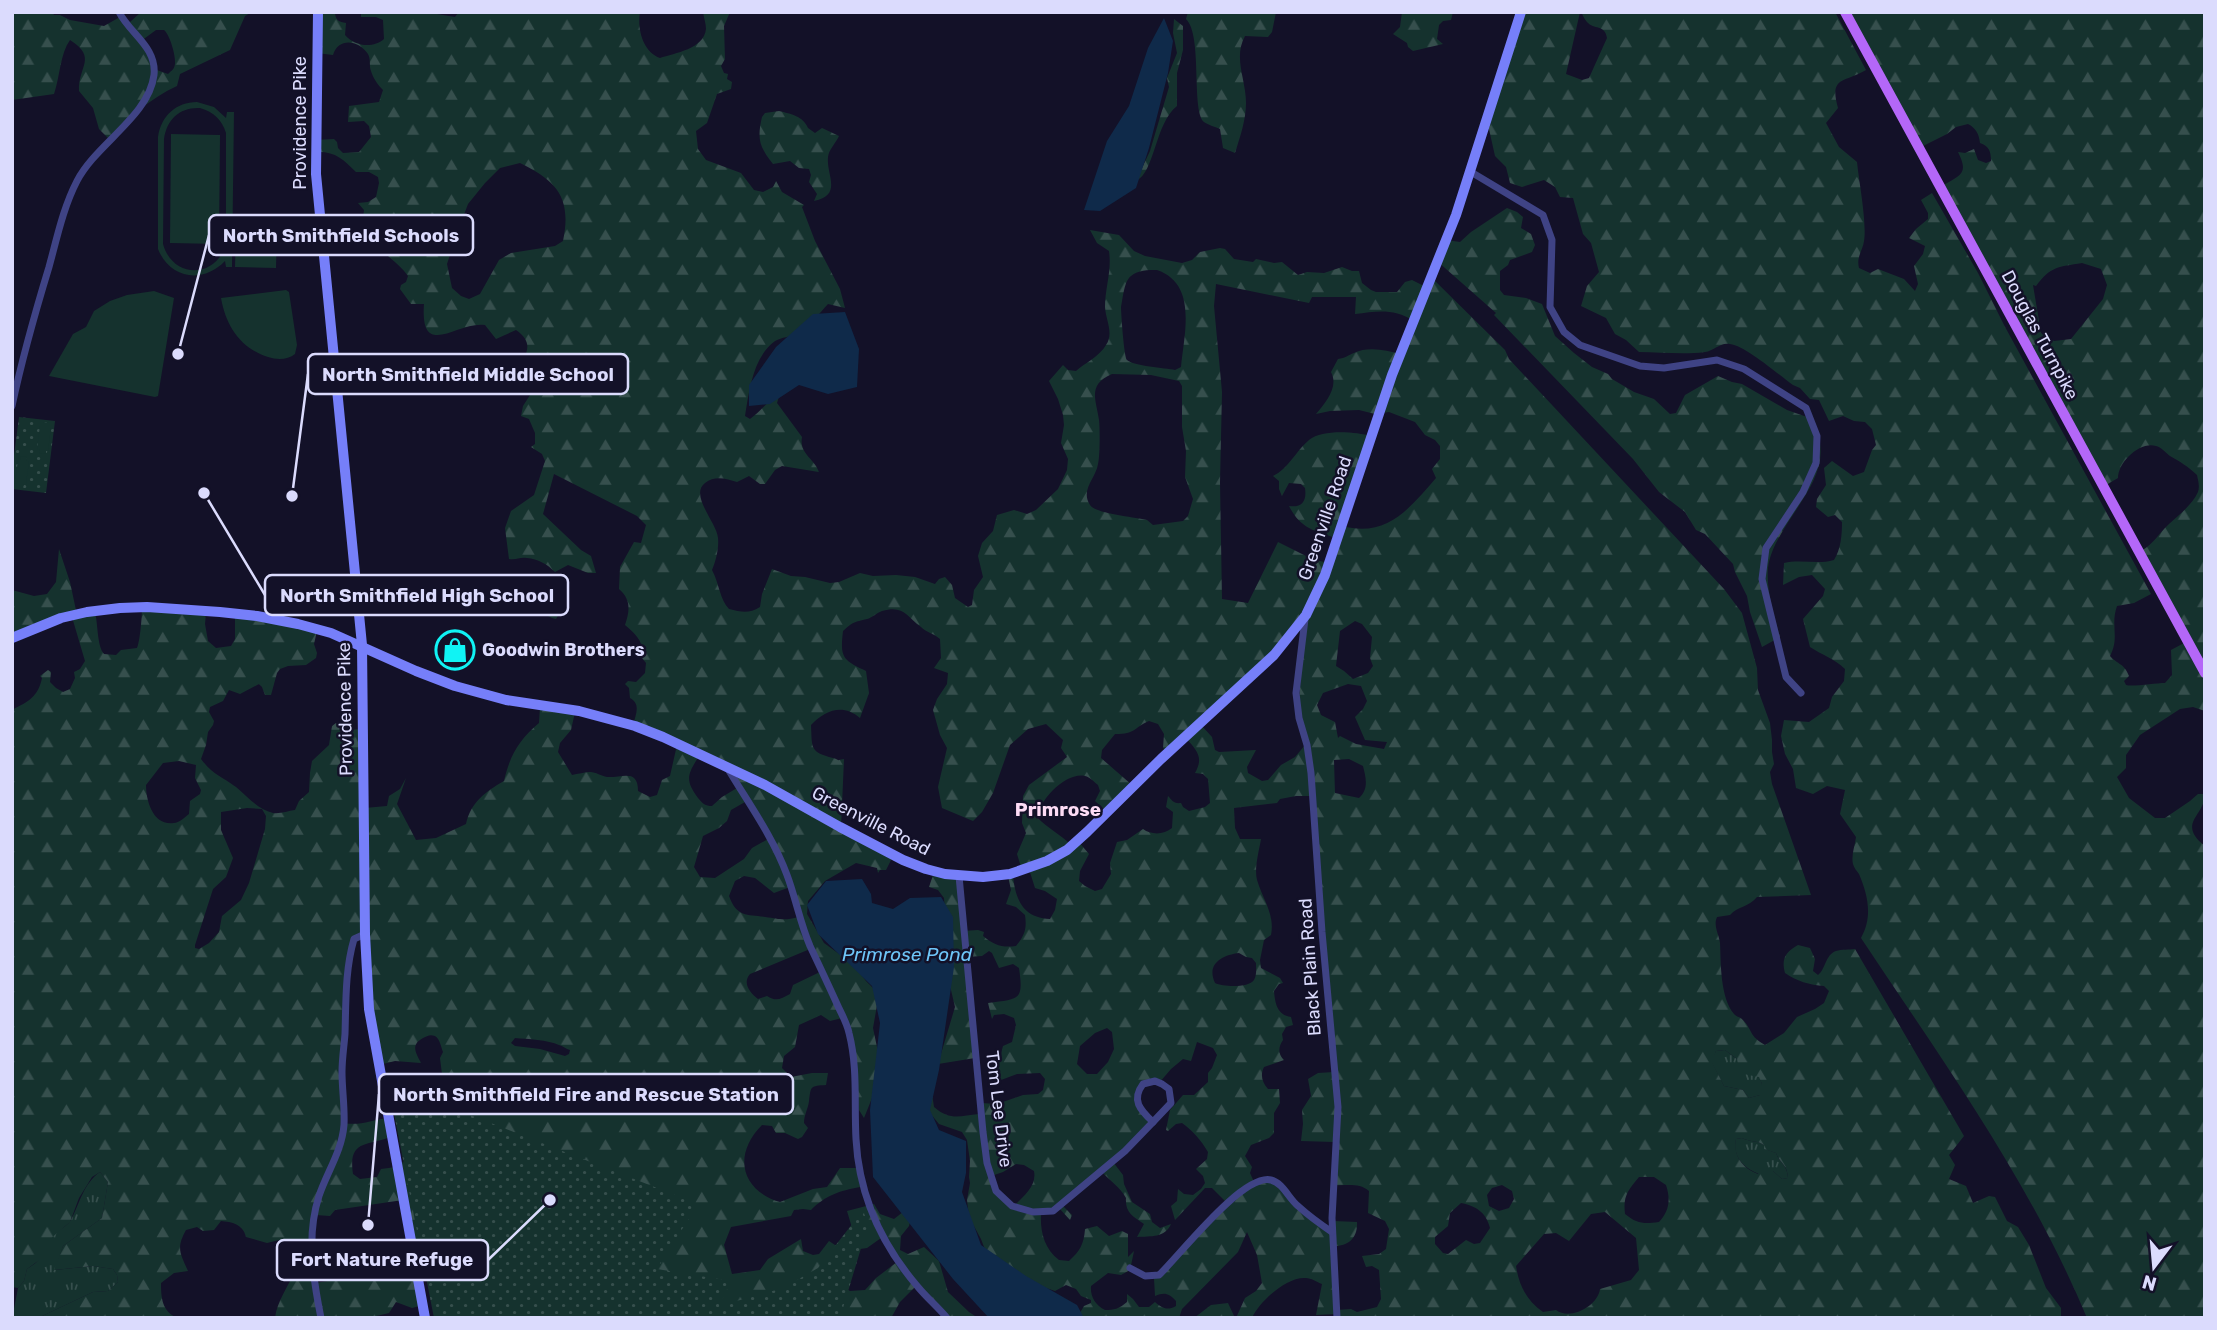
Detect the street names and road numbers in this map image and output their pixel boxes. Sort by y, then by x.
street label: Providence Pike [289,56,311,190]
street label: Douglas Turnpike [1997,267,2083,403]
street label: Greenville Road [1293,453,1357,583]
street label: Providence Pike [333,642,357,776]
street label: Greenville Road [808,782,934,860]
street label: Black Plain Road [1294,897,1326,1037]
street label: Tom Lee Drive [981,1049,1017,1169]

